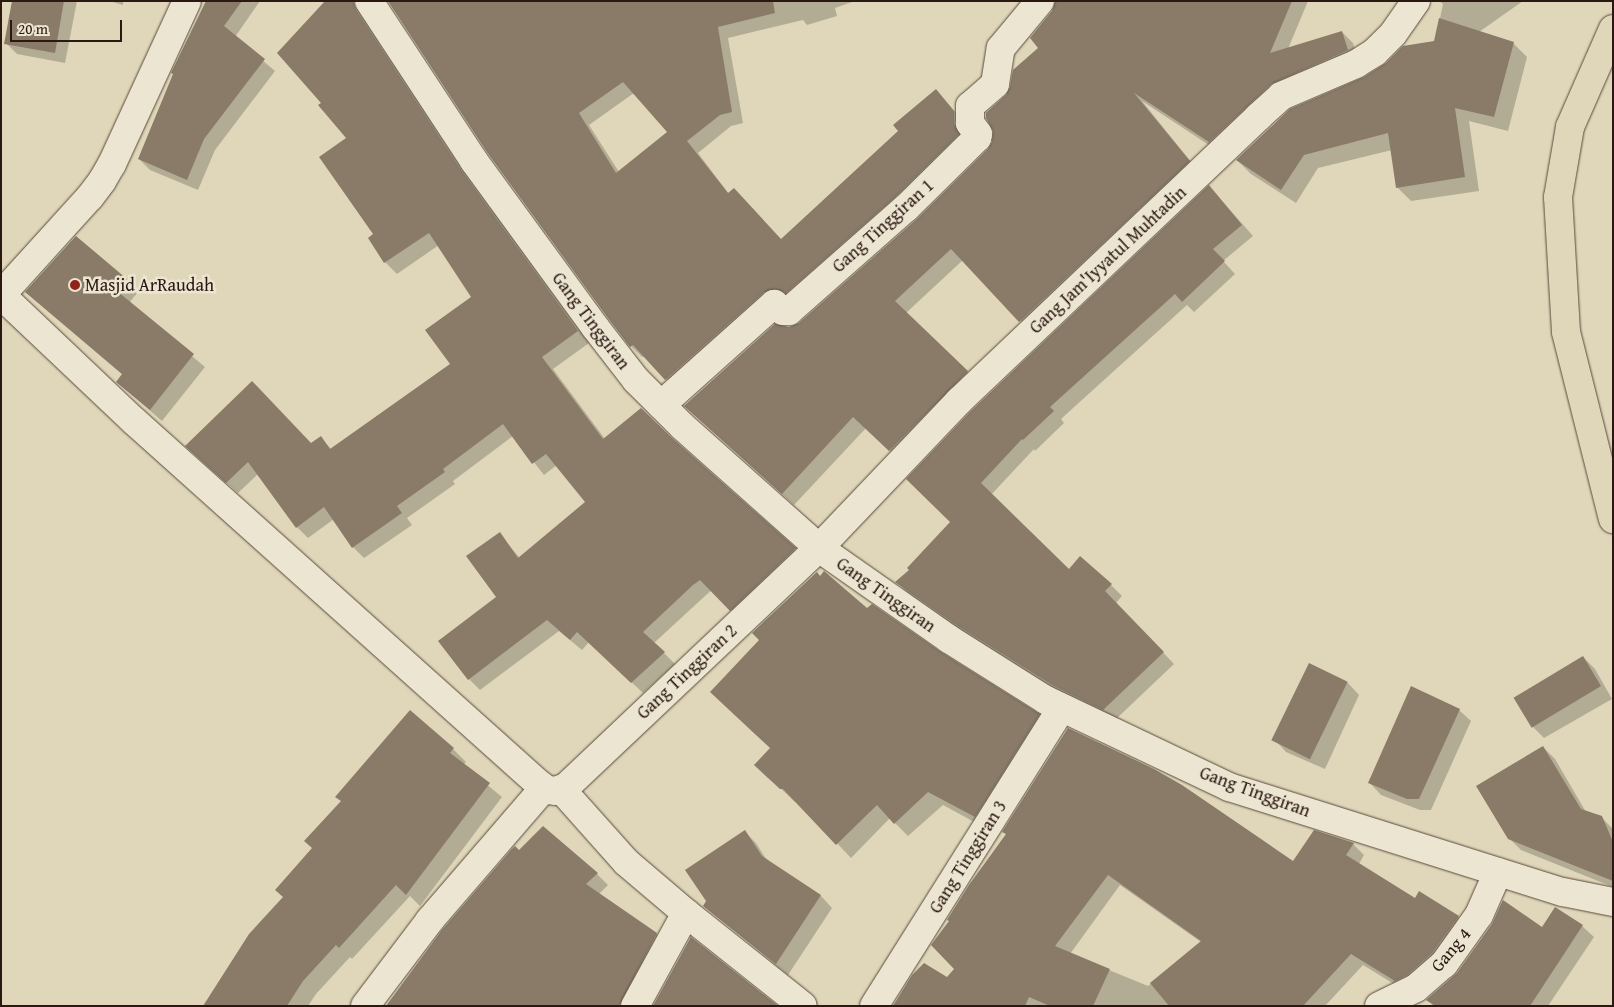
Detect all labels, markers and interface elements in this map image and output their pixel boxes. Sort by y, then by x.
scale bar [12,10,125,42]
text: 20 m [18,18,48,39]
street label: Gang Tinggiran 1 [828,175,938,277]
street label: Gang Jam'Iyyatul Muhtadin [1025,182,1191,338]
street label: Gang Tinggiran [547,268,635,374]
place label: Masjid ArRaudah [85,274,214,296]
marker: Masjid ArRaudah [69,279,81,291]
street label: Gang Tinggiran [832,553,940,637]
street label: Gang Tinggiran 2 [633,620,741,724]
street label: Gang Tinggiran [1197,762,1313,822]
street label: Gang Tinggiran 3 [925,797,1011,917]
street label: Gang 4 [1426,924,1476,976]

